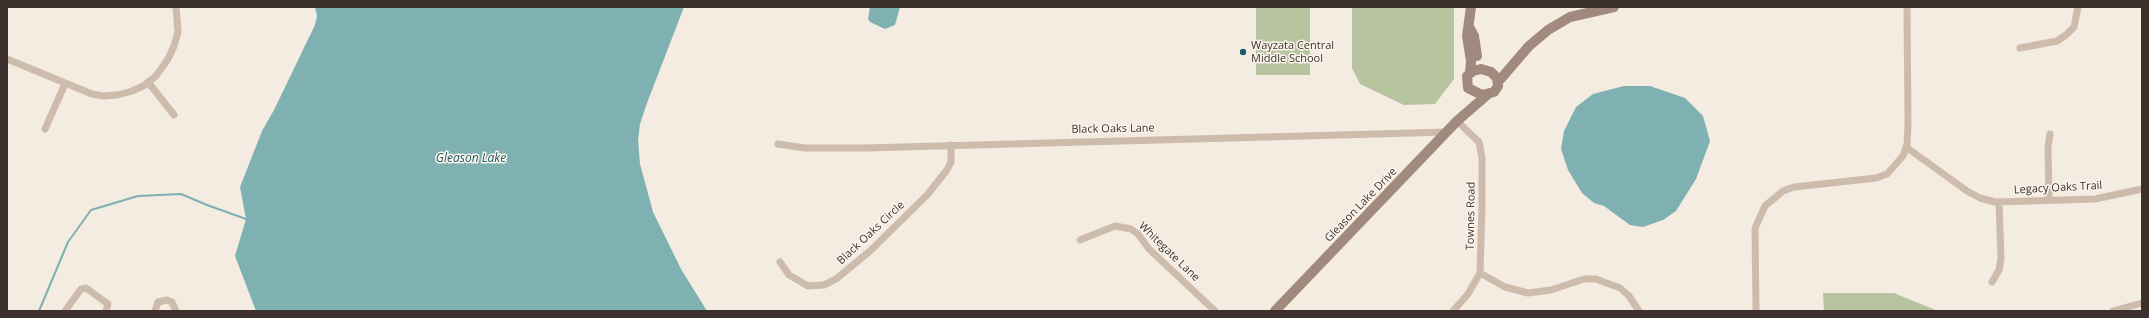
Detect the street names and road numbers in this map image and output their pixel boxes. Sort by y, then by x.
street label: Black Oaks Lane [1071,122,1155,136]
street label: Gleason Lake Drive [1322,165,1400,245]
street label: Legacy Oaks Trail [2014,179,2102,197]
street label: Townes Road [1464,182,1478,250]
street label: Black Oaks Circle [835,199,907,267]
street label: Whitegate Lane [1136,220,1202,284]

